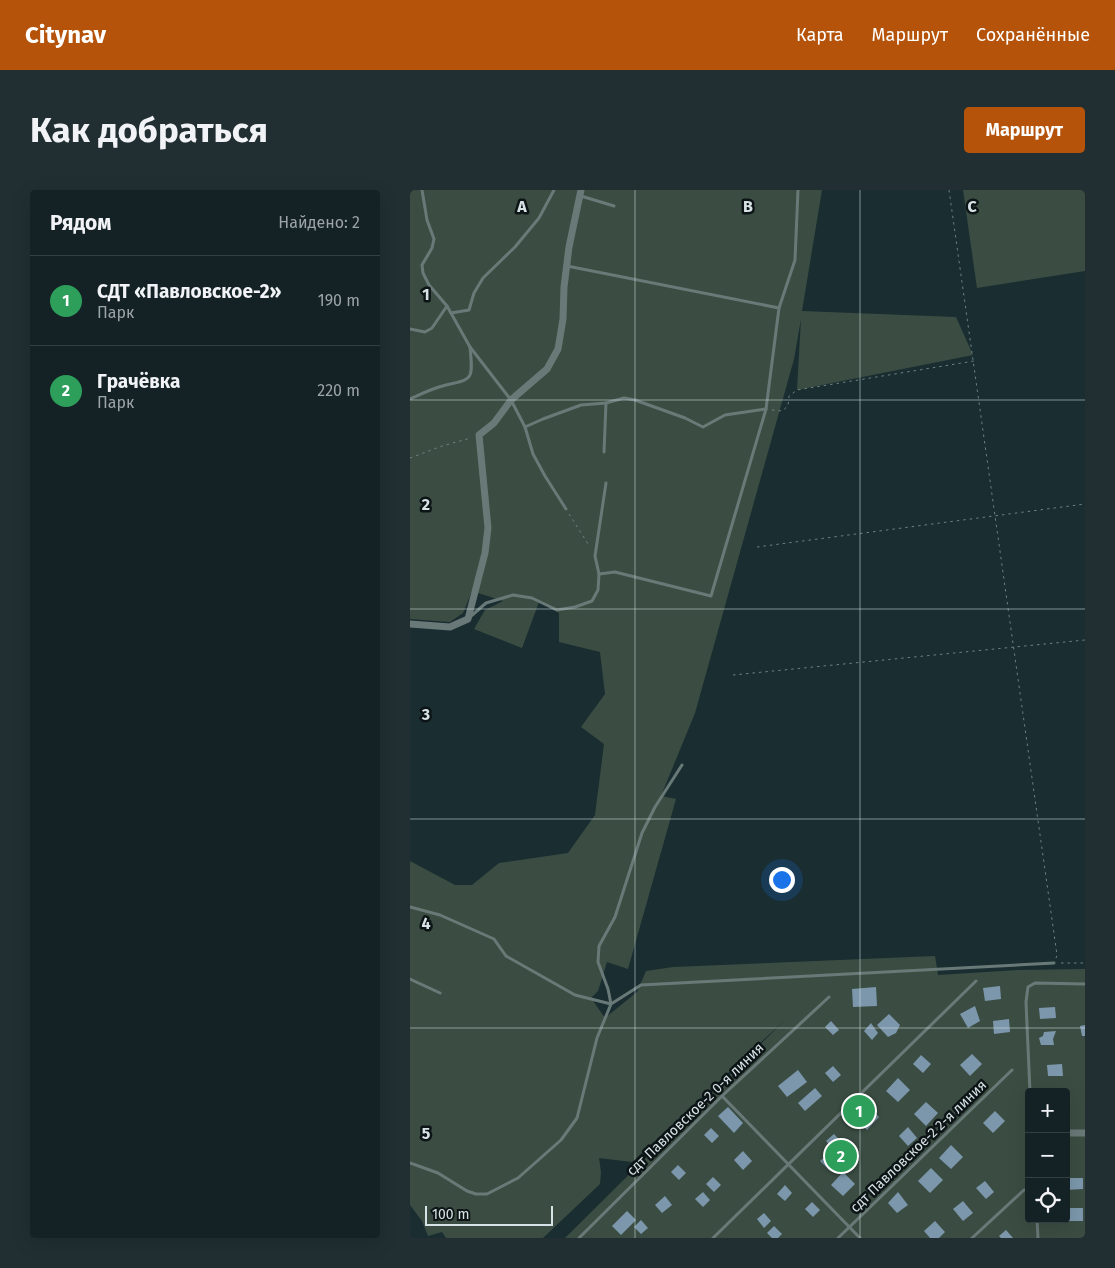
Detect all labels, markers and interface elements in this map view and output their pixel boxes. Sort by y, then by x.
text: Citynav [25,21,106,49]
text: Карта [796,24,844,46]
text: Маршрут [872,24,948,46]
text: Сохранённые [976,24,1090,46]
button: Маршрут [964,107,1085,153]
text: Как добраться [30,109,268,151]
text: A [516,197,527,216]
text: B [743,197,753,216]
text: C [967,197,977,216]
text: Рядом [50,210,111,236]
text: Найдено: 2 [278,213,360,232]
text: СДТ «Павловское-2» [97,280,281,303]
text: 1 [422,285,430,304]
text: 1 [62,291,70,310]
text: 190 m [318,291,360,310]
text: Парк [97,303,134,322]
text: Грачёвка [97,370,180,393]
text: 2 [62,381,70,400]
text: 220 m [317,381,360,400]
text: Парк [97,393,134,412]
text: 2 [422,495,430,514]
text: 3 [421,705,430,724]
your location [769,867,795,893]
text: 4 [421,914,431,933]
street label: сдт Павловское-2 0-я линия [623,1039,767,1179]
street label: сдт Павловское-2 2-я линия [847,1077,990,1216]
map controls [1025,1088,1070,1223]
button: + [1025,1088,1070,1133]
pin: 1 [843,1092,875,1130]
text: 5 [422,1124,431,1143]
button: − [1025,1133,1070,1178]
pin: 2 [825,1137,857,1175]
button: locate [1025,1178,1070,1223]
scale bar [425,1203,552,1226]
text: 100 m [432,1206,469,1223]

